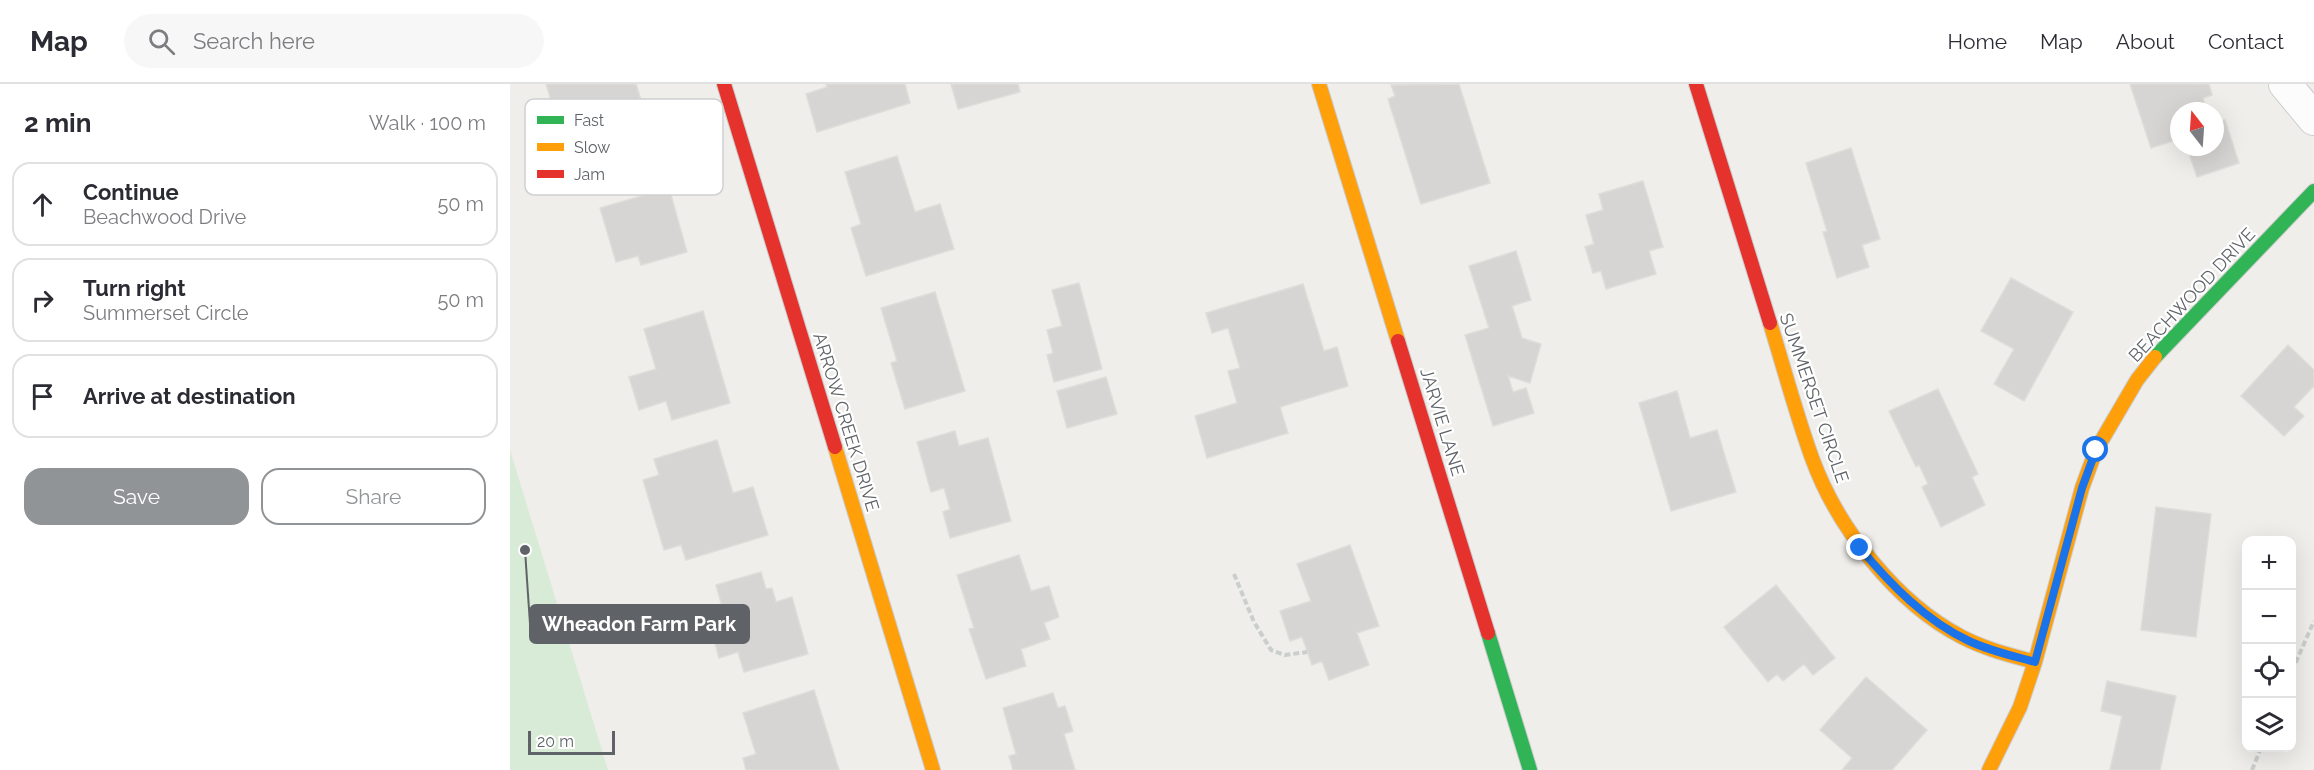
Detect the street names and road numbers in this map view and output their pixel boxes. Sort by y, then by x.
street label: BEACHWOOD DRIVE [2124,223,2259,366]
street label: SUMMERSET CIRCLE [1776,310,1853,485]
street label: ARROW CREEK DRIVE [809,330,884,514]
street label: JARVIE LANE [1416,365,1469,478]

